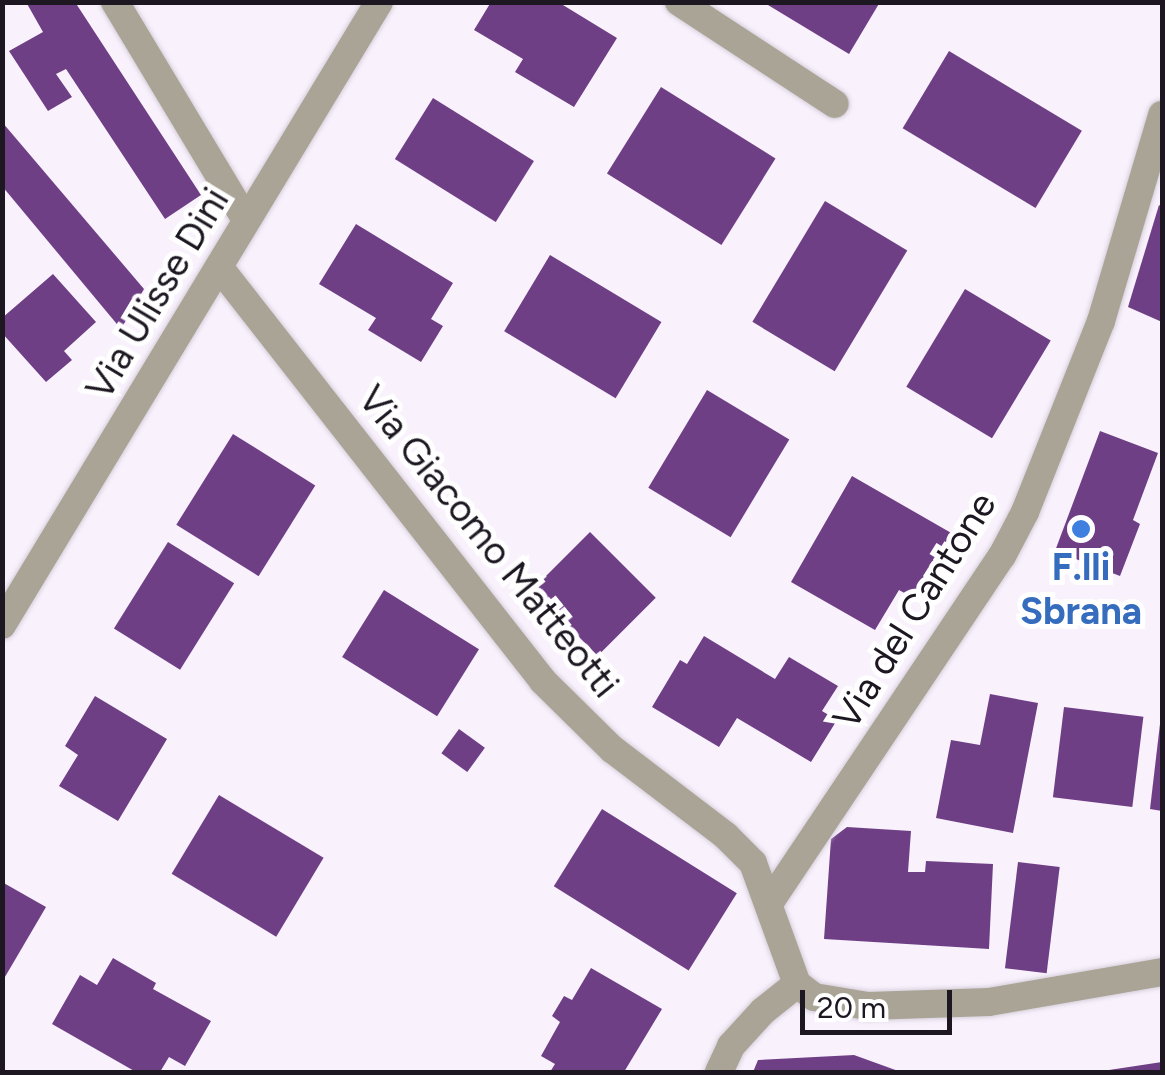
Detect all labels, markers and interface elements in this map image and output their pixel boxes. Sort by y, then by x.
street label: Via Ulisse Dini [77,180,239,408]
street label: Via Giacomo Matteotti [348,377,628,707]
street label: Via del Cantone [824,484,1006,738]
marker: F.lli Sbrana [1070,518,1092,540]
place label: F.lli Sbrana [1020,545,1142,634]
scale bar [805,970,958,1032]
text: 20 m [817,989,886,1026]

